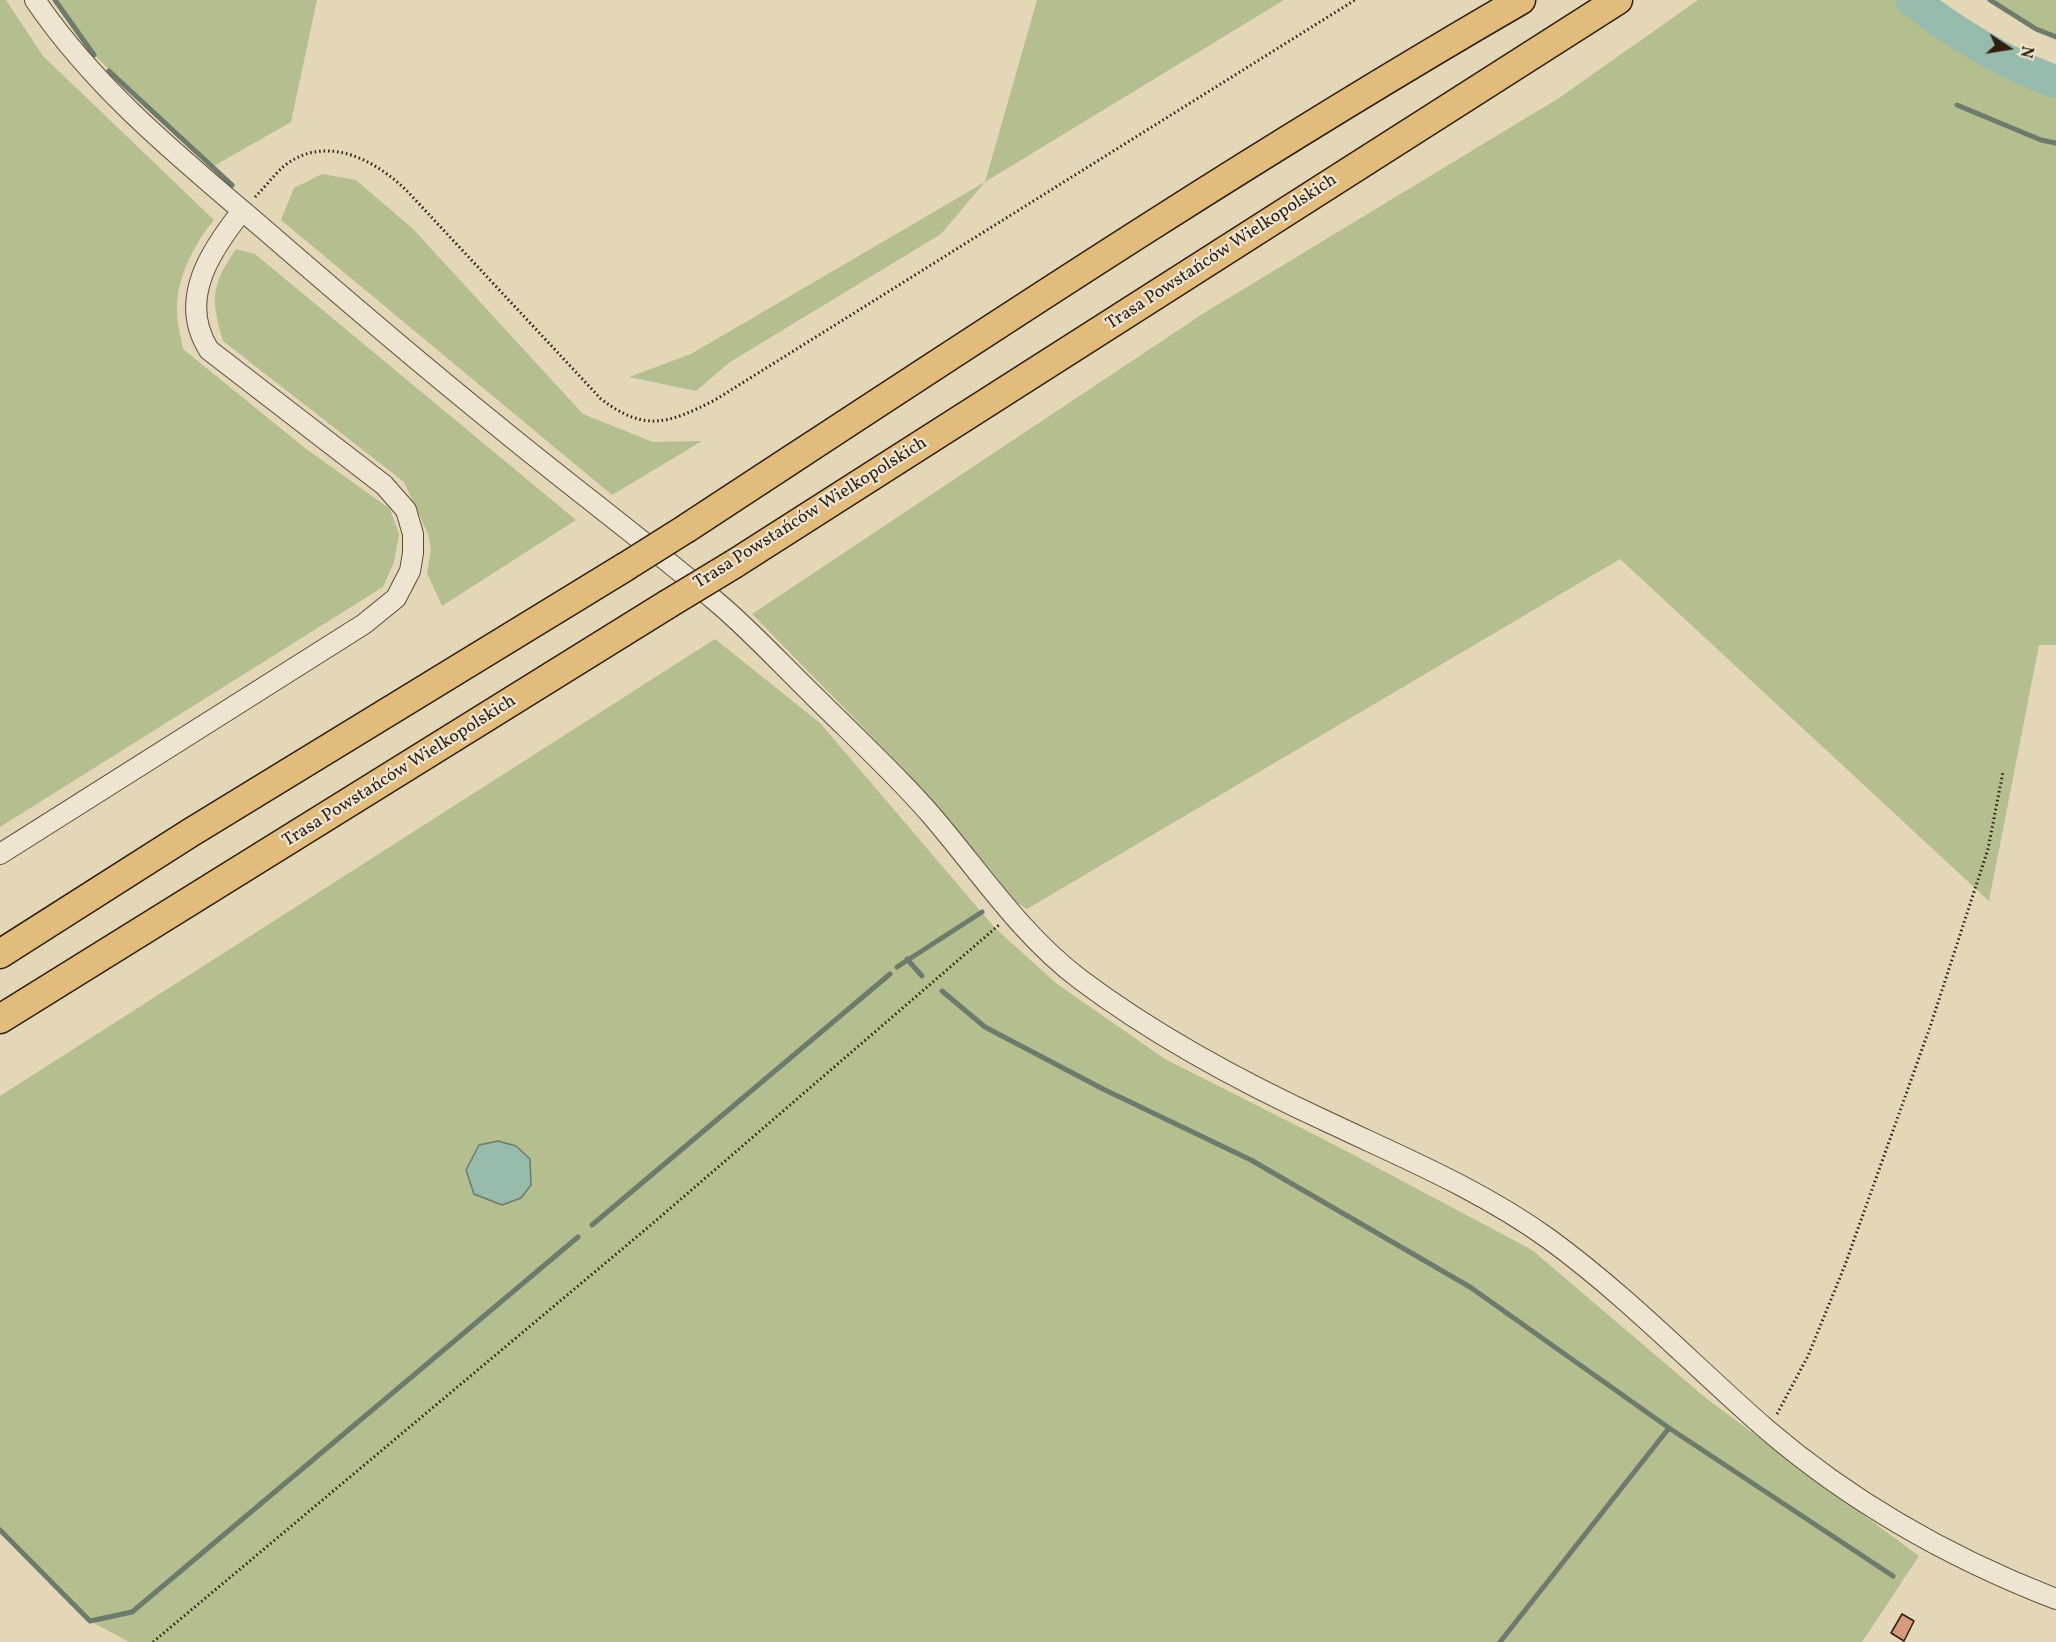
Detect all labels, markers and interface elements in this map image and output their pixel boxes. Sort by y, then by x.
north arrow [1978,18,2038,78]
text: N [2014,44,2038,60]
street label: Trasa Powstańców Wielkopolskich [1102,170,1342,336]
street label: Trasa Powstańców Wielkopolskich [690,433,932,595]
street label: Trasa Powstańców Wielkopolskich [279,691,521,853]

